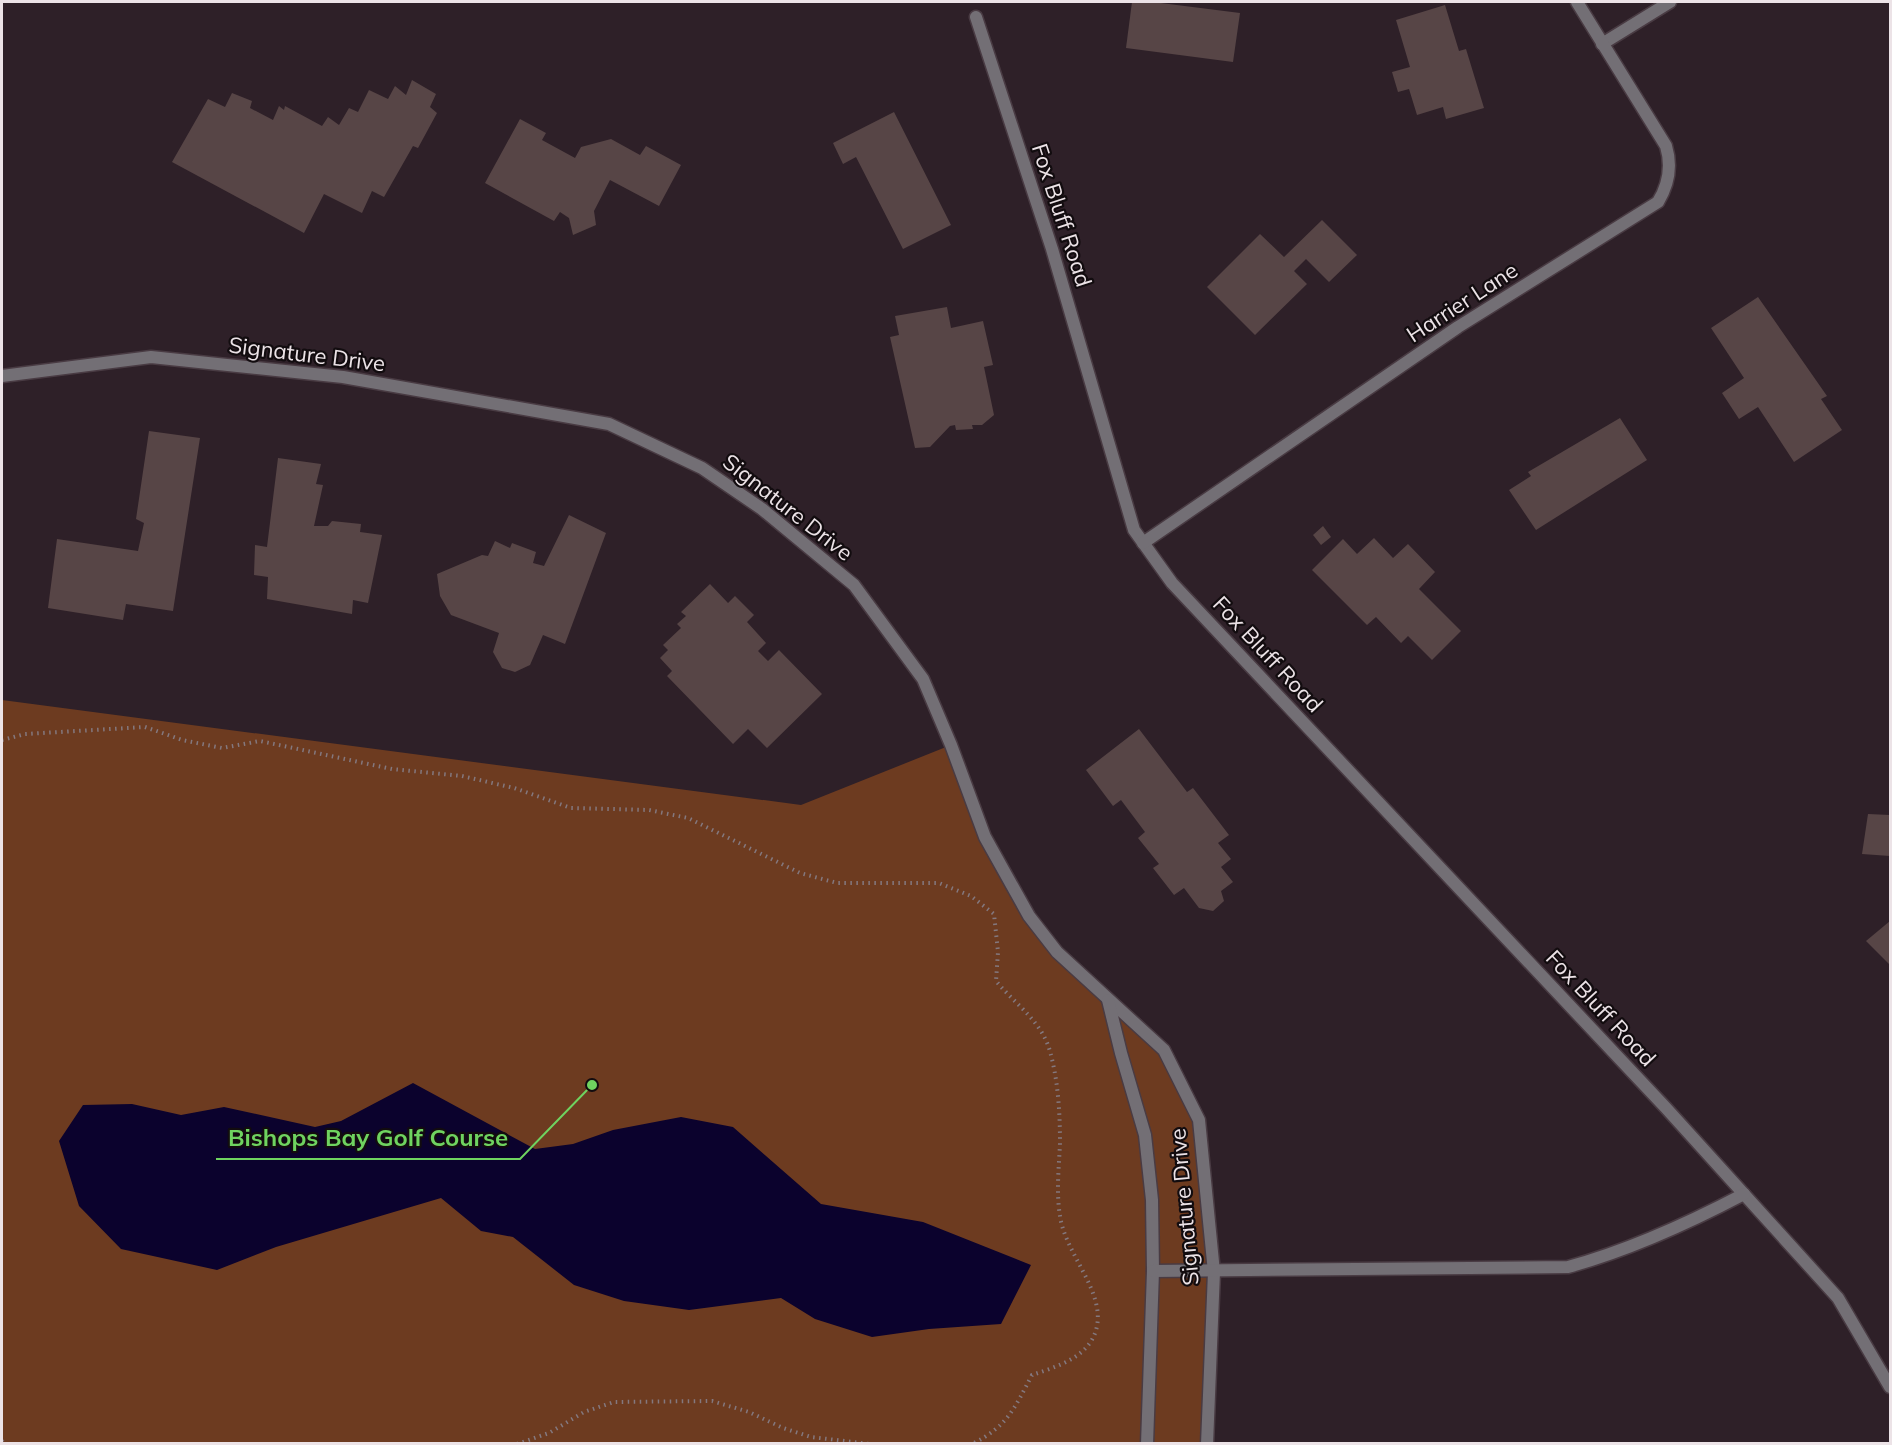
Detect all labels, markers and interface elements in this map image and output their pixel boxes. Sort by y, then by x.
street label: Fox Bluff Road [1026,140,1098,290]
street label: Harrier Lane [1401,256,1523,348]
street label: Signature Drive [227,331,387,377]
street label: Signature Drive [717,448,859,566]
street label: Fox Bluff Road [1207,590,1329,718]
street label: Fox Bluff Road [1540,944,1662,1072]
callout: Bishops Bay Golf Course [216,1117,520,1159]
text: Bishops Bay Golf Course [228,1122,508,1152]
street label: Signature Drive [1163,1127,1205,1287]

